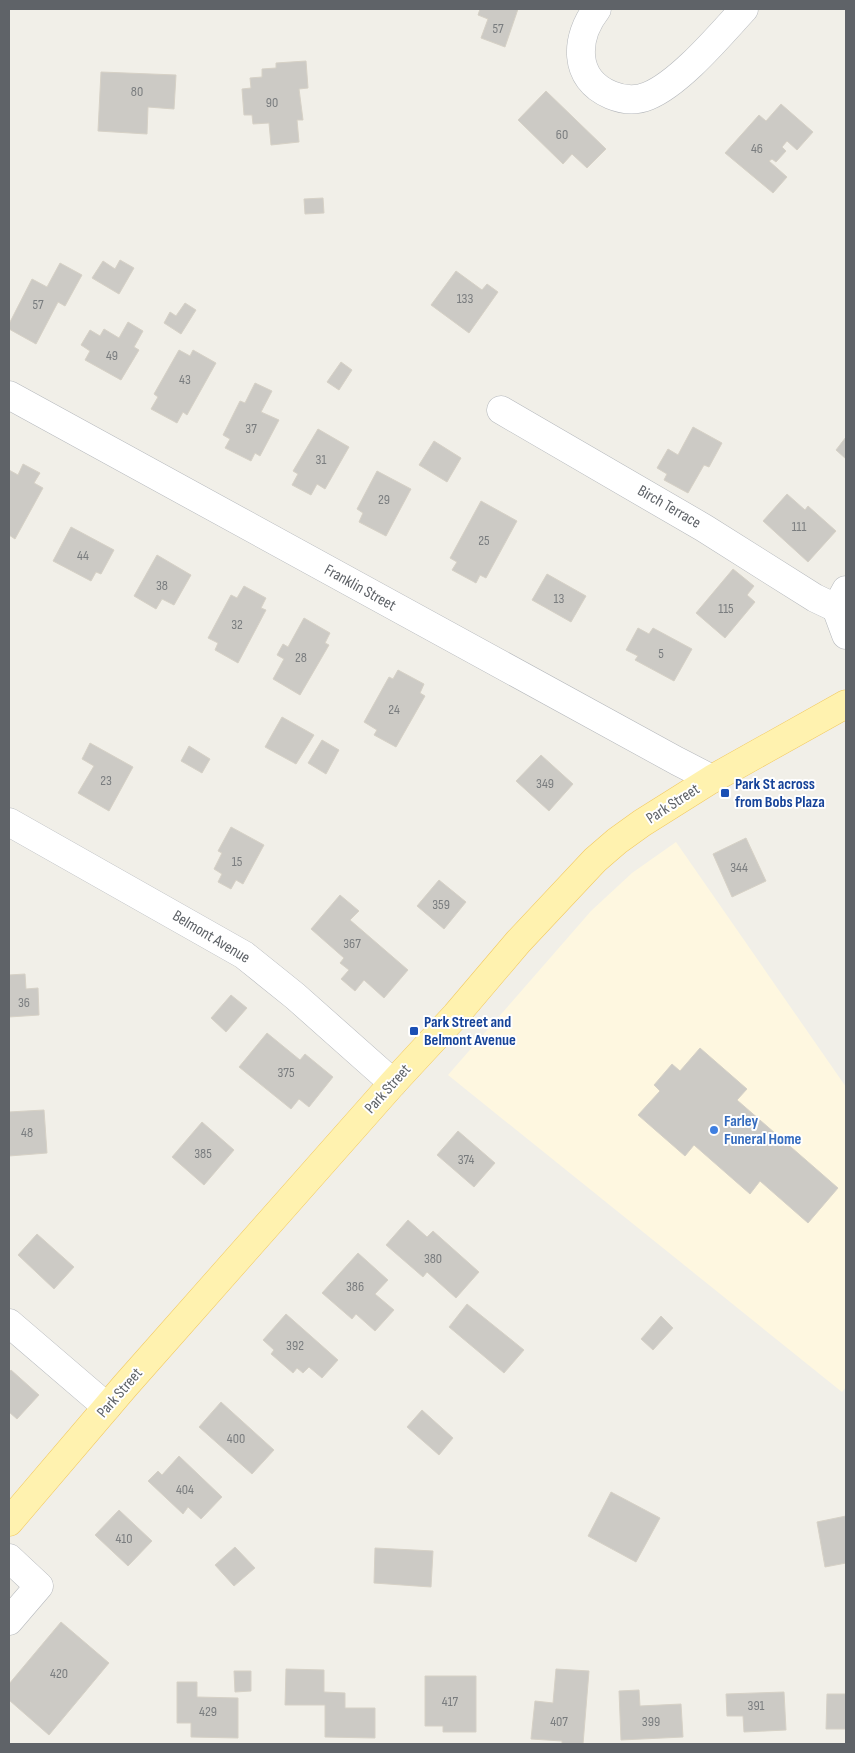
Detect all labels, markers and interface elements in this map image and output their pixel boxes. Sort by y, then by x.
house number: 57 [492,20,504,37]
house number: 80 [131,83,143,100]
house number: 90 [266,94,278,111]
house number: 60 [556,126,568,143]
house number: 46 [751,140,763,157]
house number: 133 [457,290,473,307]
house number: 57 [32,296,44,313]
house number: 49 [106,347,118,364]
house number: 43 [179,371,191,388]
house number: 37 [245,420,257,437]
house number: 31 [316,451,326,468]
street label: Birch Terrace [634,481,704,533]
house number: 29 [378,491,390,508]
house number: 111 [792,518,806,535]
house number: 25 [478,532,490,549]
house number: 44 [77,547,89,564]
street label: Franklin Street [321,561,399,616]
house number: 38 [156,577,168,594]
house number: 13 [554,590,565,607]
house number: 115 [718,600,734,617]
house number: 32 [231,616,243,633]
house number: 5 [658,645,664,662]
house number: 28 [295,649,307,666]
house number: 24 [388,701,400,718]
house number: 23 [100,772,112,789]
house number: 349 [536,775,554,792]
place label: Park St across from Bobs Plaza [735,775,825,812]
street label: Park Street [643,780,703,828]
marker: Park St across from Bobs Plaza [719,787,731,799]
house number: 15 [232,853,243,870]
house number: 344 [730,859,748,876]
house number: 359 [432,896,450,913]
street label: Belmont Avenue [169,906,253,968]
house number: 367 [343,935,361,952]
house number: 36 [18,994,30,1011]
place label: Park Street and Belmont Avenue [424,1013,516,1050]
marker: Park Street and Belmont Avenue [408,1025,420,1037]
street label: Park Street [361,1060,415,1118]
house number: 375 [277,1064,295,1081]
place label: Farley Funeral Home [724,1112,802,1149]
house number: 48 [21,1124,33,1141]
marker: Farley Funeral Home [708,1124,720,1136]
house number: 385 [194,1145,212,1162]
house number: 374 [458,1151,474,1168]
house number: 380 [424,1250,442,1267]
house number: 386 [346,1278,364,1295]
house number: 392 [286,1337,304,1354]
street label: Park Street [93,1364,147,1422]
house number: 400 [227,1430,245,1447]
house number: 404 [176,1481,194,1498]
house number: 410 [115,1530,133,1547]
house number: 420 [50,1665,68,1682]
house number: 417 [442,1693,459,1710]
house number: 391 [748,1697,765,1714]
house number: 429 [199,1703,217,1720]
house number: 407 [550,1713,568,1730]
house number: 399 [642,1713,660,1730]

